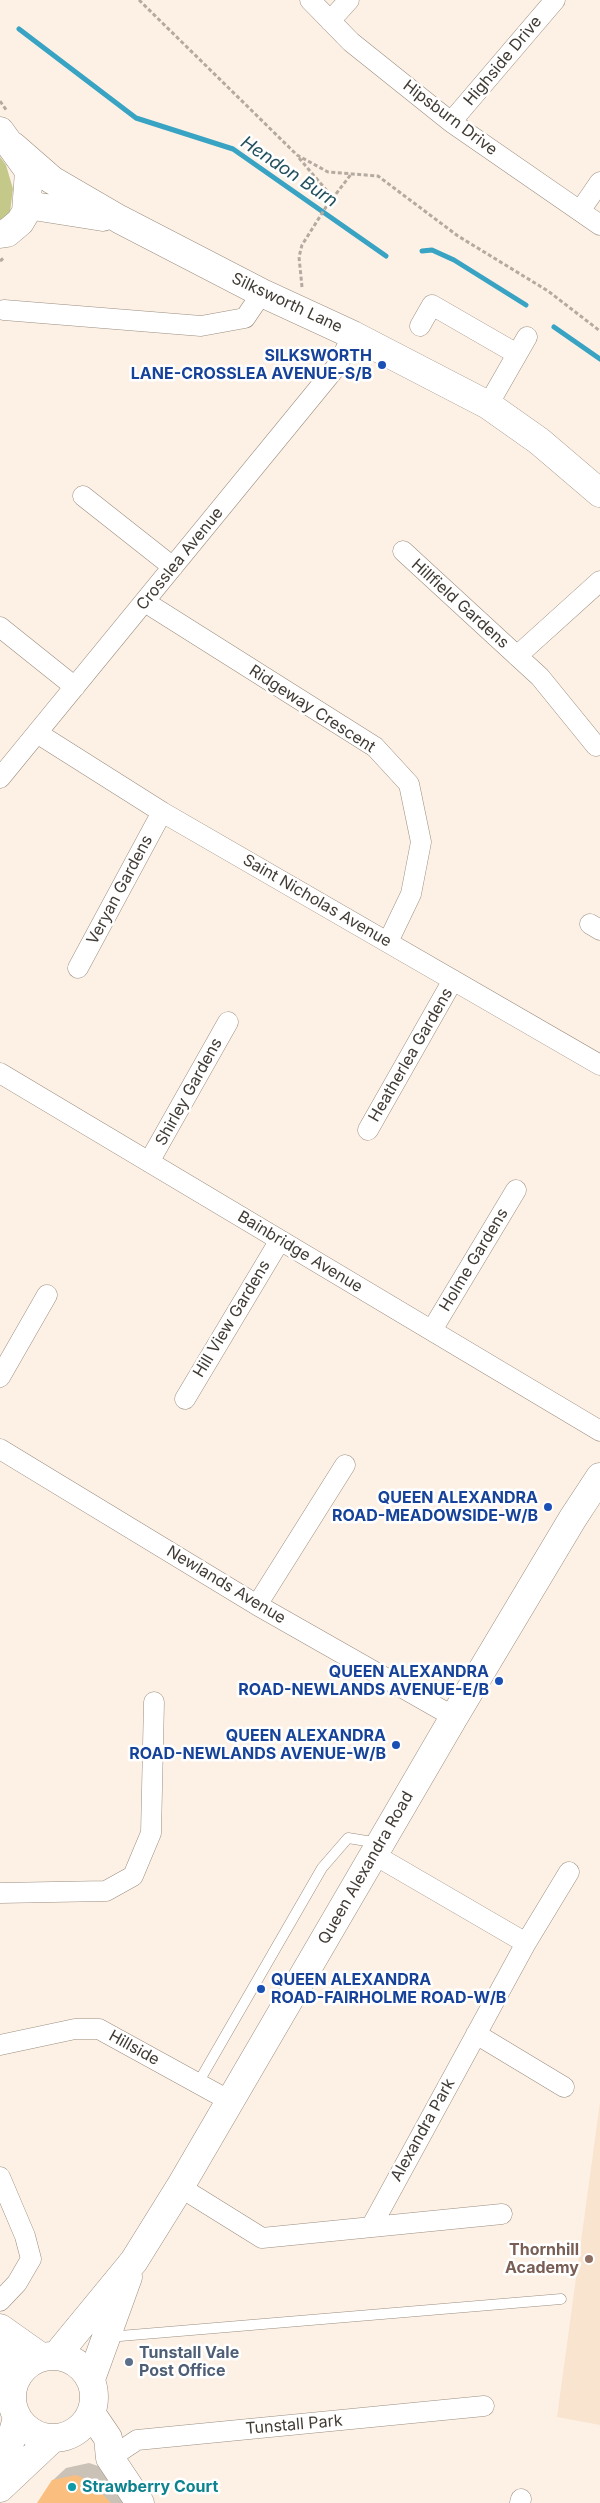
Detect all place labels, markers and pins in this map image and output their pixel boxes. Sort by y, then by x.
place label: SILKSWORTH LANE-CROSSLEA AVENUE-S/B [131,346,372,384]
marker: SILKSWORTH LANE-CROSSLEA AVENUE-S/B [376,359,388,371]
place label: QUEEN ALEXANDRA ROAD-MEADOWSIDE-W/B [332,1488,538,1526]
marker: QUEEN ALEXANDRA ROAD-MEADOWSIDE-W/B [542,1501,554,1513]
place label: QUEEN ALEXANDRA ROAD-NEWLANDS AVENUE-E/B [238,1662,489,1700]
marker: QUEEN ALEXANDRA ROAD-NEWLANDS AVENUE-E/B [493,1675,505,1687]
place label: QUEEN ALEXANDRA ROAD-NEWLANDS AVENUE-W/B [129,1726,386,1764]
marker: QUEEN ALEXANDRA ROAD-NEWLANDS AVENUE-W/B [390,1739,402,1751]
place label: QUEEN ALEXANDRA ROAD-FAIRHOLME ROAD-W/B [271,1970,506,2008]
marker: QUEEN ALEXANDRA ROAD-FAIRHOLME ROAD-W/B [255,1983,267,1995]
place label: Thornhill Academy [505,2240,579,2278]
marker: Thornhill Academy [583,2253,595,2265]
place label: Tunstall Vale Post Office [139,2343,239,2381]
marker: Tunstall Vale Post Office [123,2356,135,2368]
place label: Strawberry Court [82,2477,218,2497]
marker: Strawberry Court [66,2481,78,2493]

